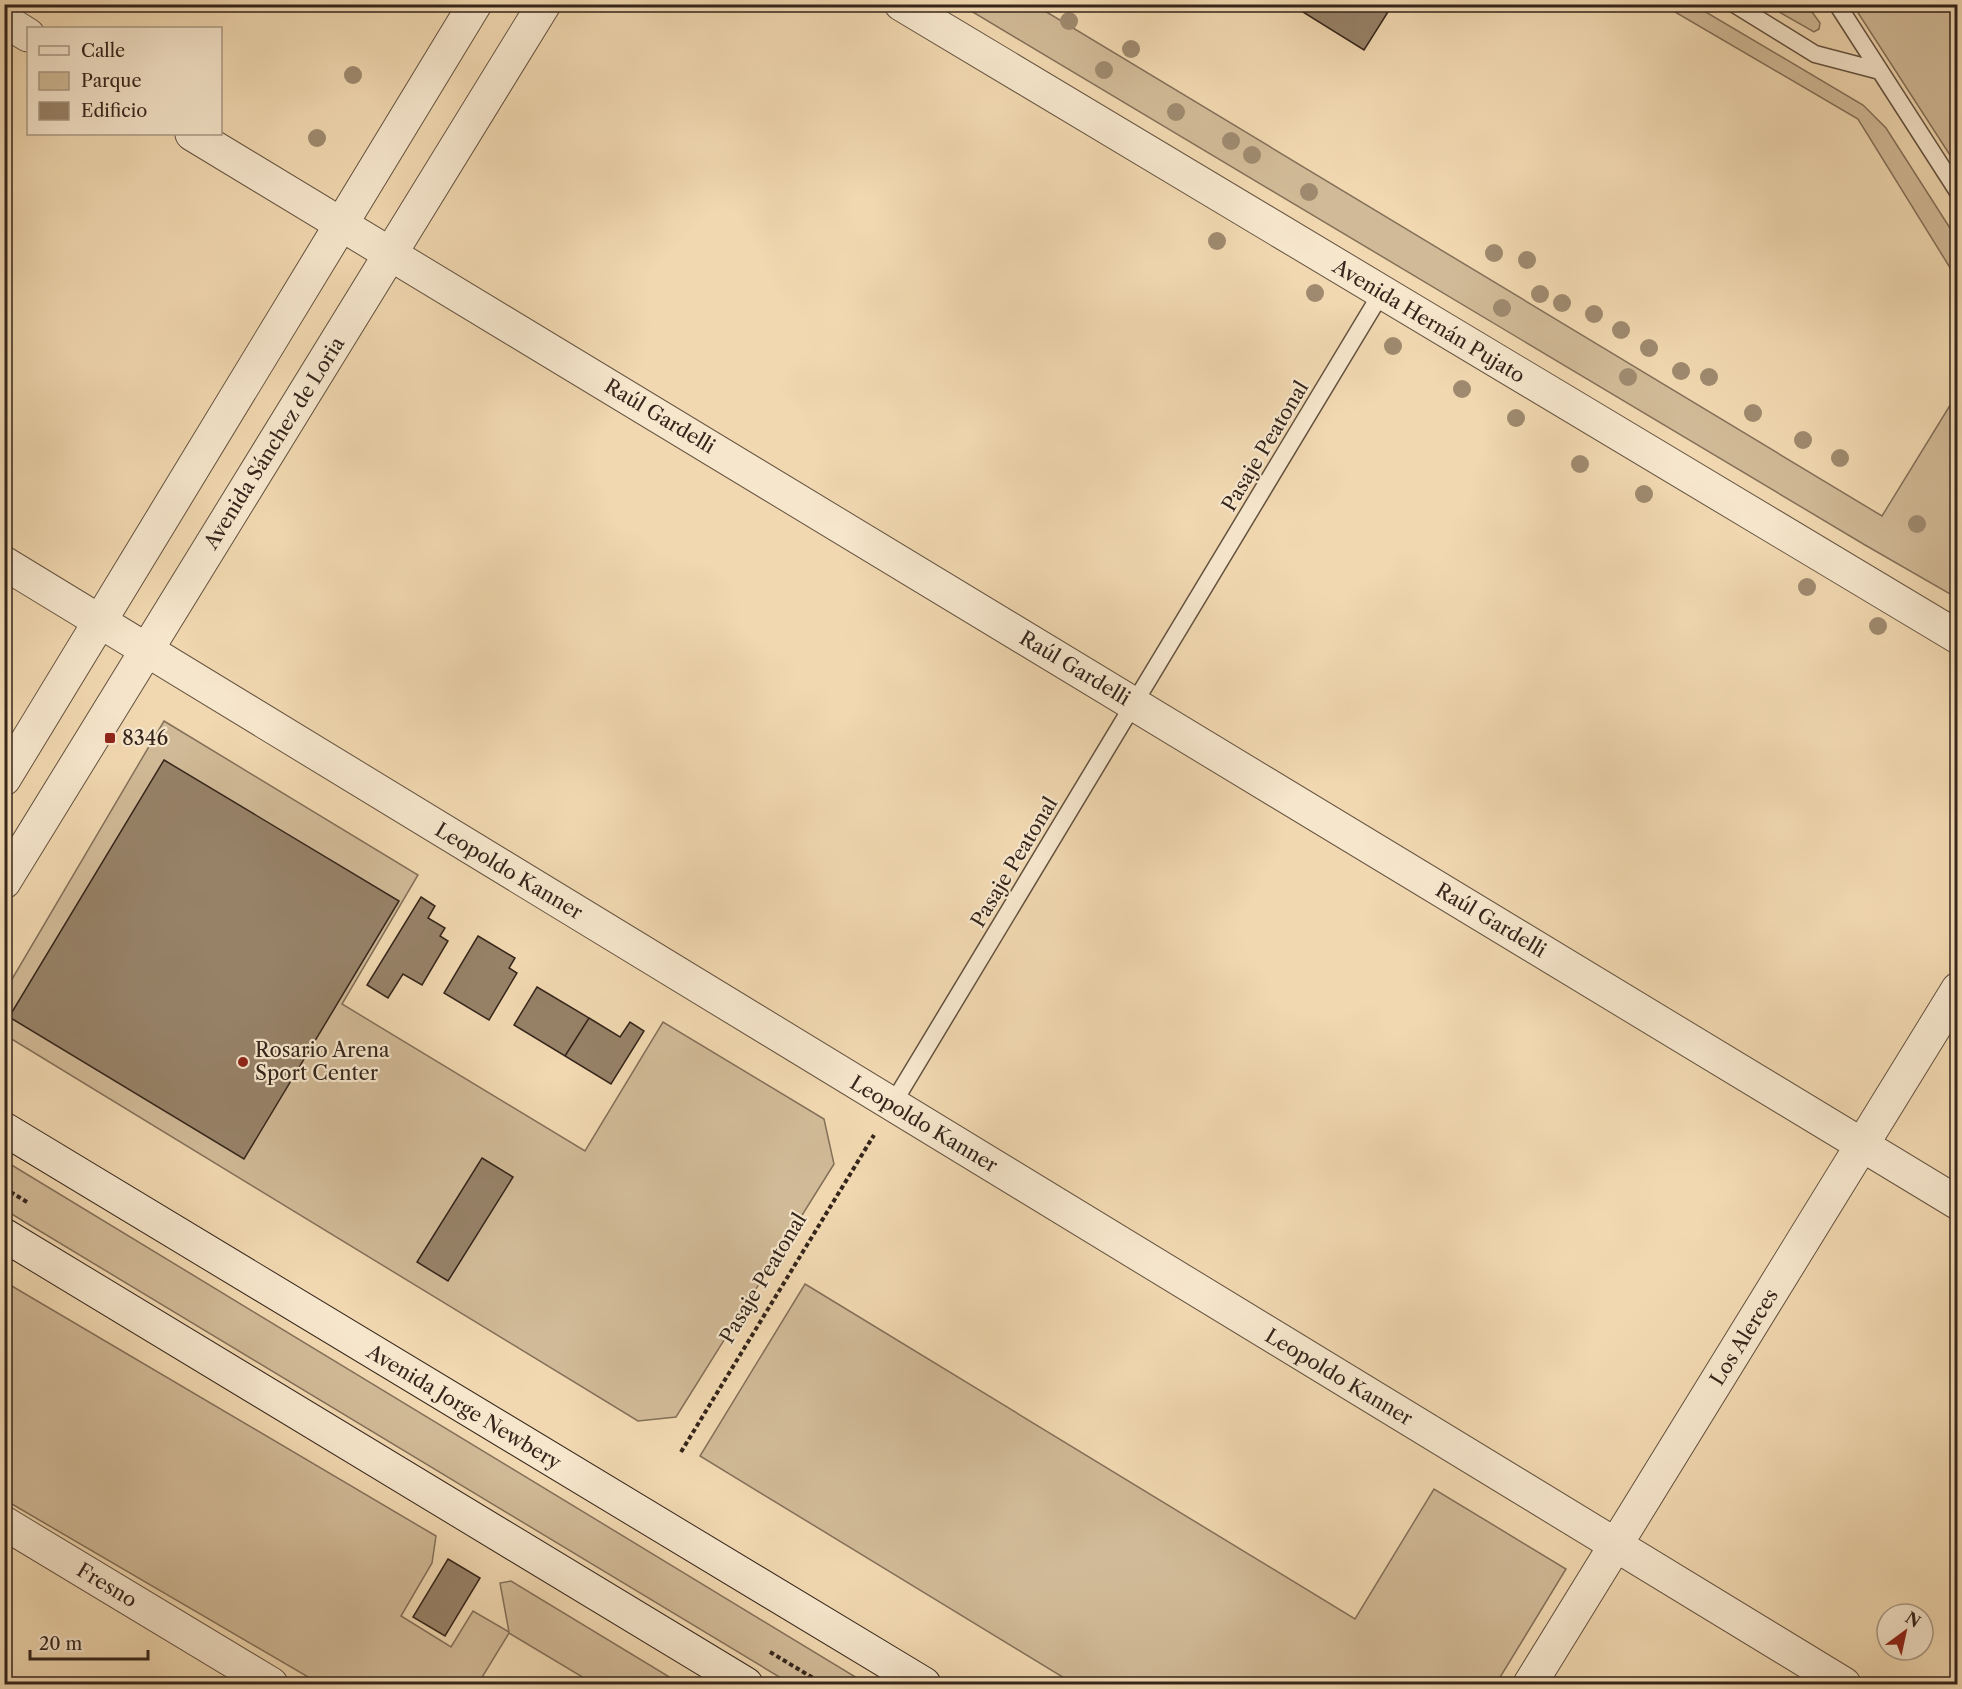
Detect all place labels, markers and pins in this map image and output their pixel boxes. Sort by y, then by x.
place label: 8346 [122,726,168,750]
marker: 8346 [103,731,117,745]
place label: Rosario Arena Sport Center [255,1038,390,1085]
marker: Rosario Arena Sport Center [236,1055,250,1069]

